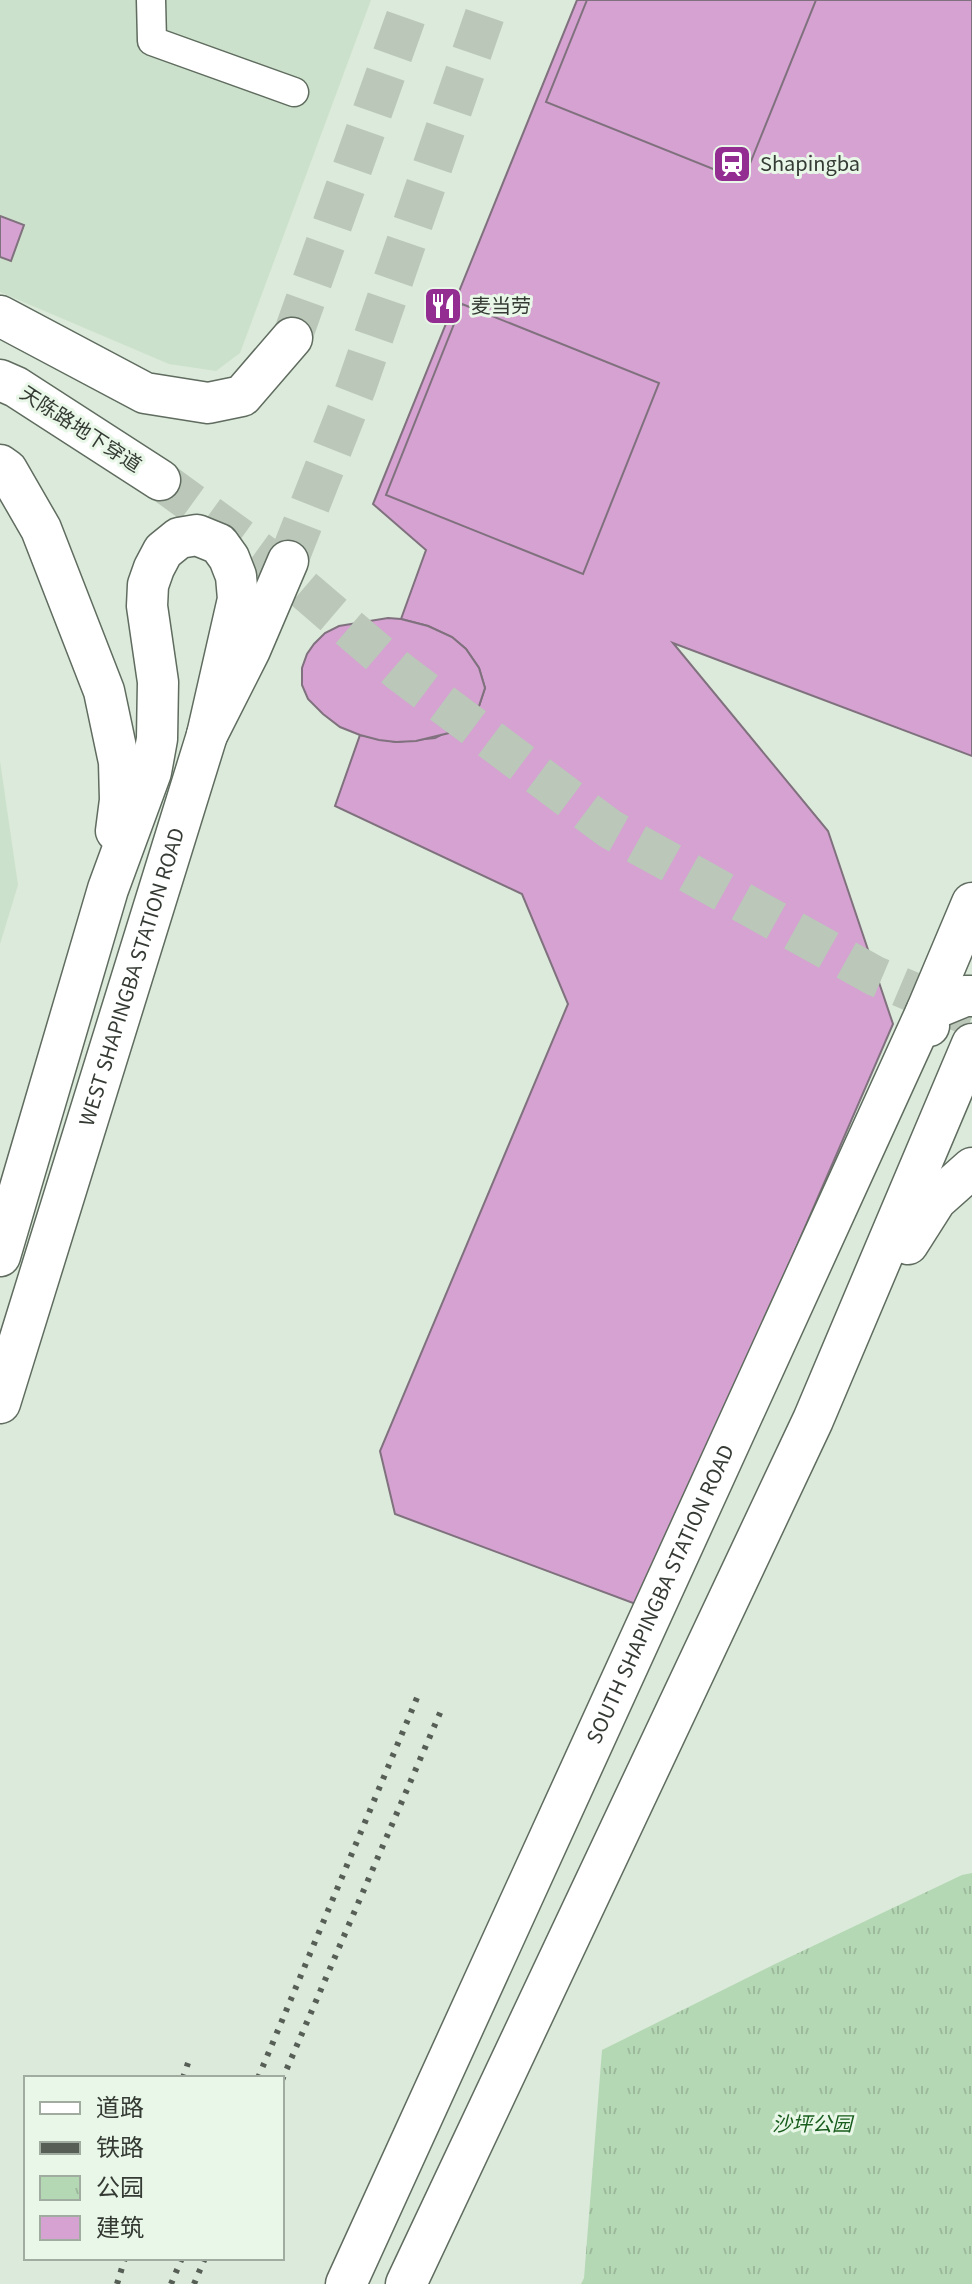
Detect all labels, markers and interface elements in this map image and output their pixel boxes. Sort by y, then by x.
station icon: Shapingba [711,143,753,185]
place label: Shapingba [760,148,860,177]
restaurant icon: 麦当劳 [422,285,464,327]
place label: 麦当劳 [471,290,531,319]
street label: 天陈路地下穿道 [15,377,148,478]
street label: WEST SHAPINGBA STATION ROAD [71,824,190,1129]
street label: SOUTH SHAPINGBA STATION ROAD [578,1440,740,1748]
legend [24,2076,284,2260]
text: 道路 [96,2088,144,2123]
park label: 沙坪公园 [772,2108,855,2137]
text: 铁路 [96,2128,144,2163]
text: 公园 [96,2168,144,2203]
text: 建筑 [96,2208,144,2243]

